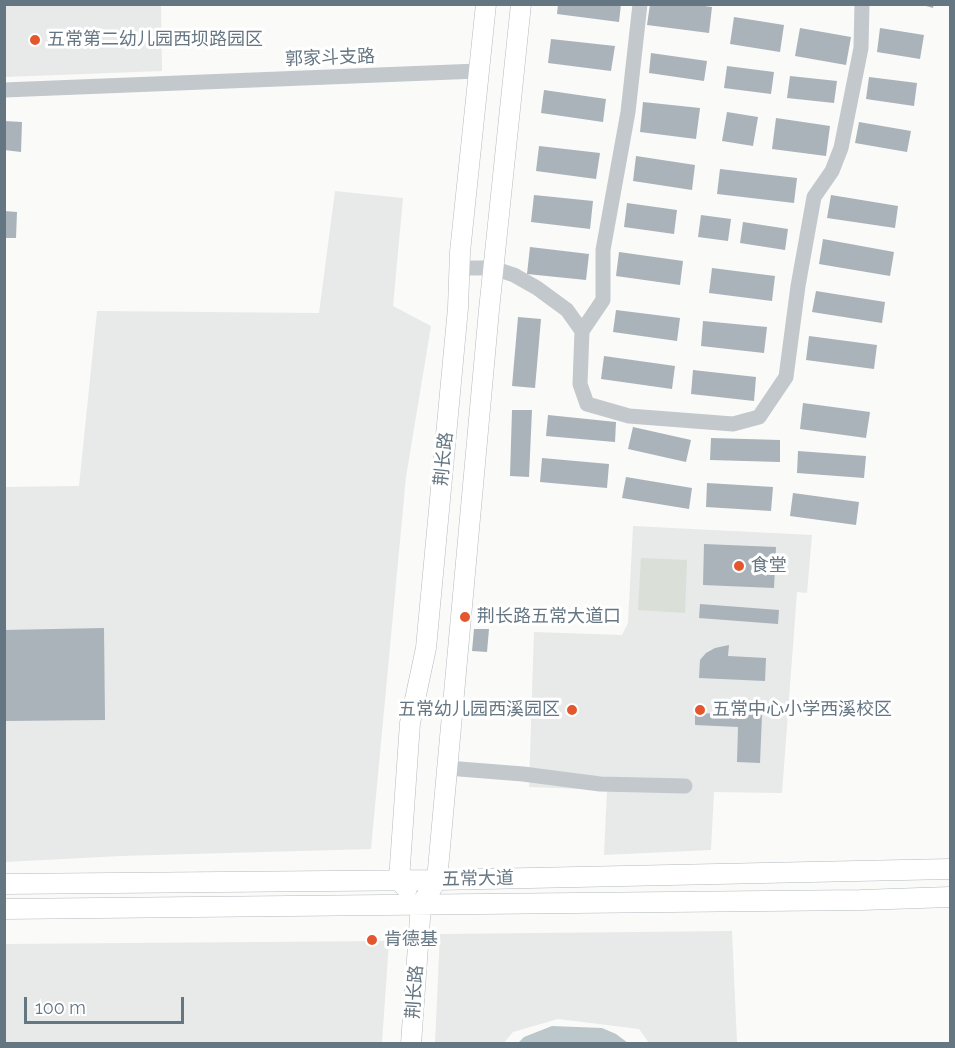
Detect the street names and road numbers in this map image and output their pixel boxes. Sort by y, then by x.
street label: 郭家斗支路 [285,46,375,70]
street label: 荆长路 [430,431,458,487]
street label: 五常大道 [442,868,514,890]
street label: 荆长路 [402,964,428,1020]

